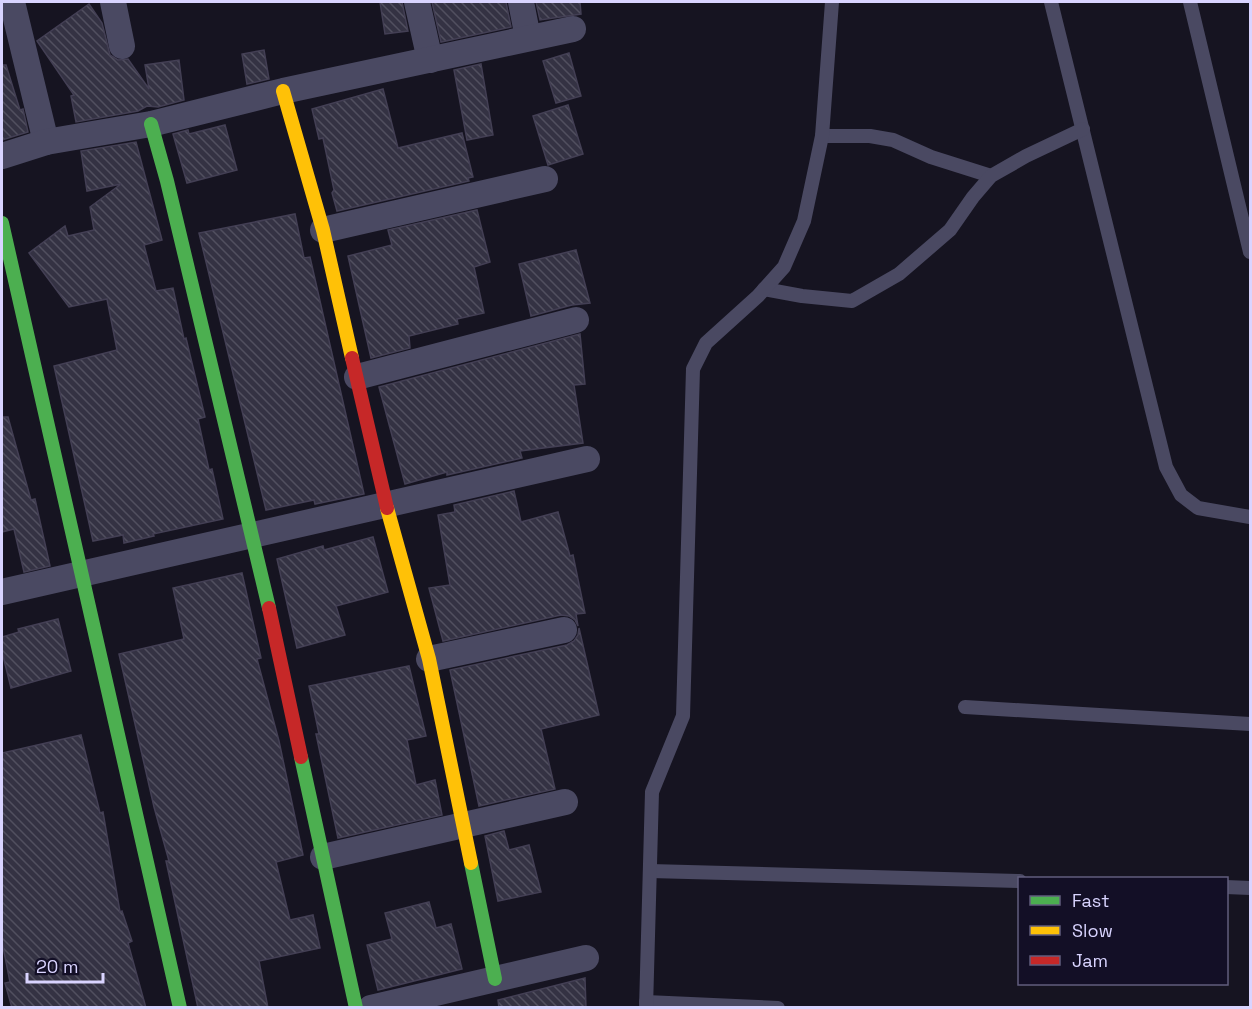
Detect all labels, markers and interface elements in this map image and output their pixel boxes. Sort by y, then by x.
legend [1018,877,1228,985]
text: Fast [1072,889,1109,912]
text: Slow [1072,919,1113,942]
scale bar [27,946,104,984]
text: Jam [1072,949,1108,972]
text: 20 m [36,955,79,978]

